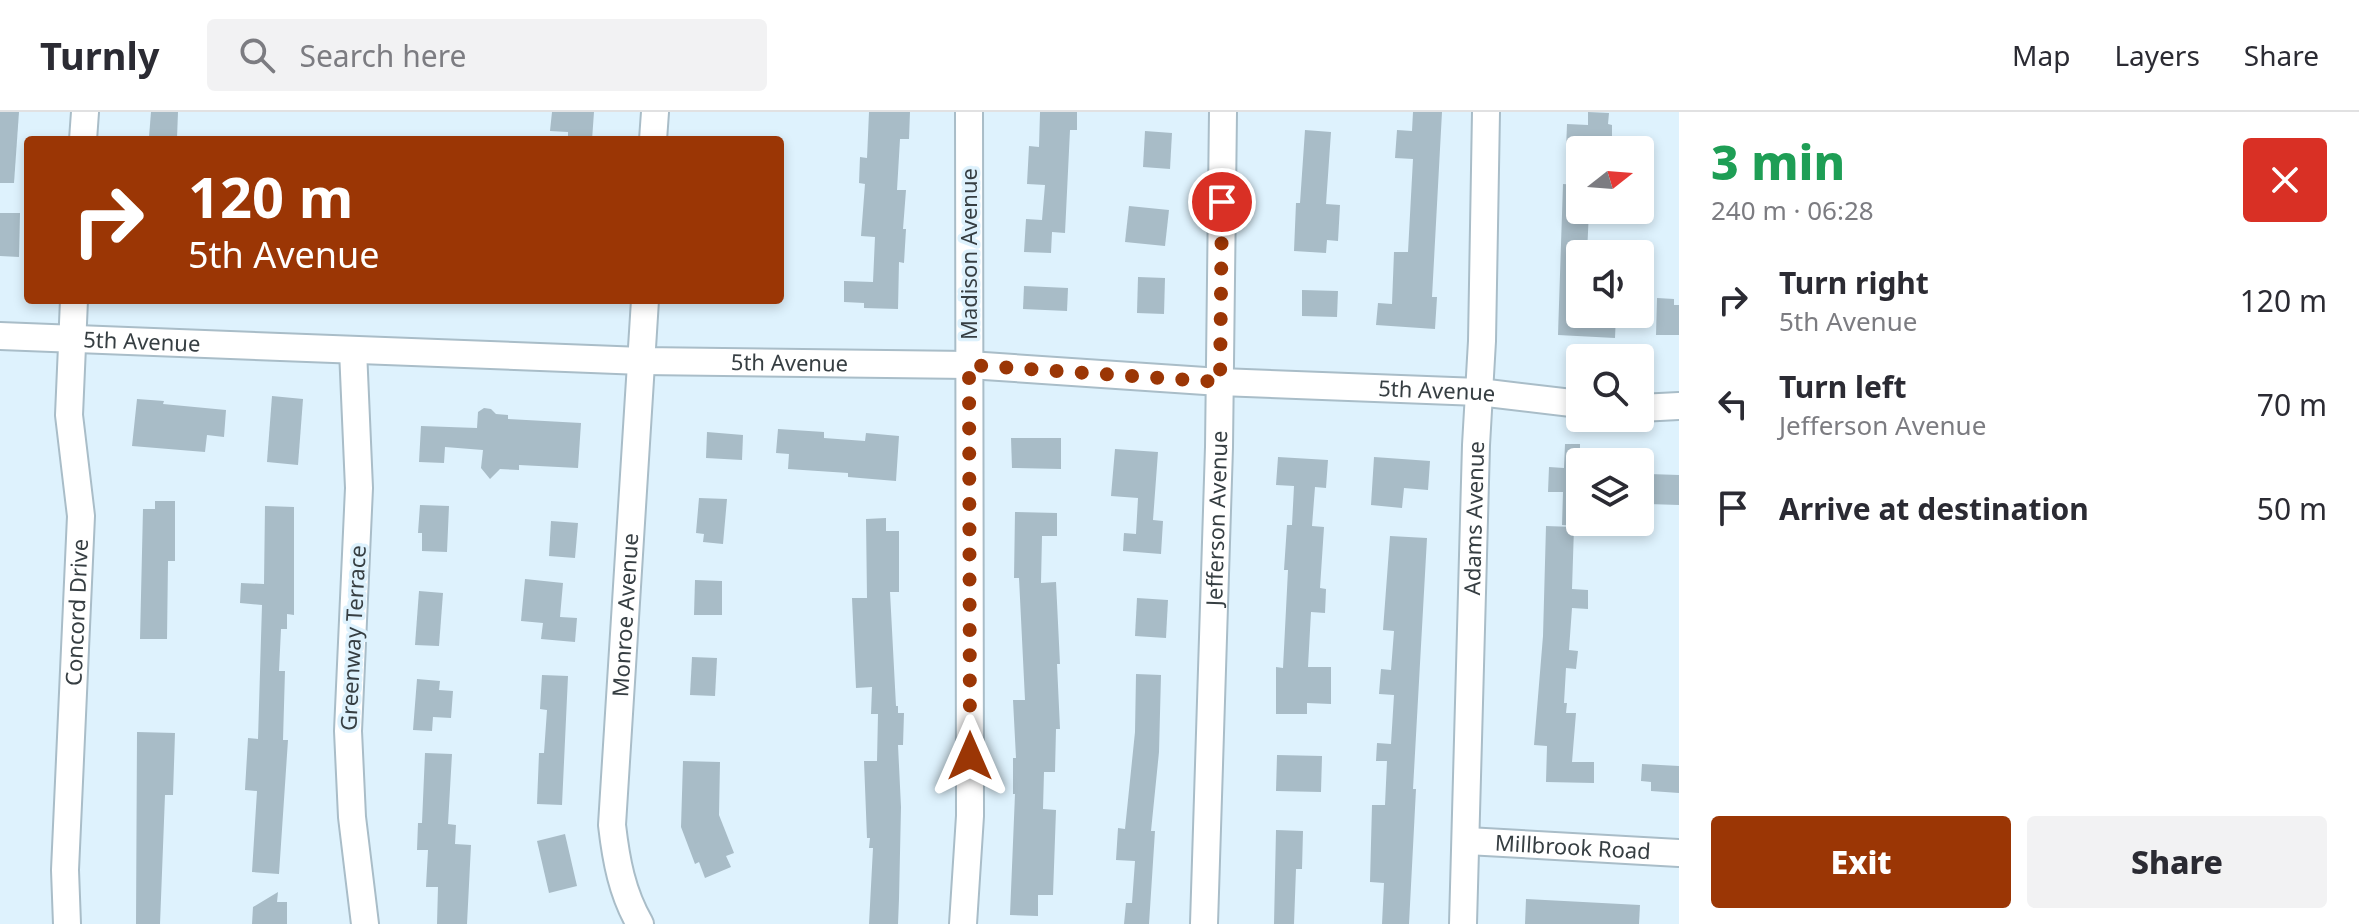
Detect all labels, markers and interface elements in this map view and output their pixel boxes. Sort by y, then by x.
search box [207,19,767,91]
text: Turnly [40,29,159,81]
icon: search [235,33,279,77]
text: Search here [299,35,466,76]
text: Map [2012,36,2070,74]
text: Layers [2114,36,2200,74]
text: Share [2244,36,2319,74]
text: 3 min [1711,129,1845,194]
north arrow [1566,136,1654,224]
map controls [1566,136,1654,536]
button: close [2243,138,2327,222]
text: 120 m [188,158,353,234]
icon: right [56,168,160,272]
street label: Madison Avenue [953,168,983,340]
pin [1188,168,1256,236]
icon: arrive [1200,180,1244,224]
text: 240 m · 06:28 [1711,192,1874,228]
text: 5th Avenue [188,230,380,279]
button: sound [1566,240,1654,328]
text: Turn right [1779,262,1929,303]
icon: right [1711,278,1755,322]
text: 120 m [2240,280,2327,321]
text: 5th Avenue [1779,303,1917,339]
street label: 5th Avenue [83,323,201,358]
button: search [1566,344,1654,432]
street label: 5th Avenue [731,346,848,378]
text: Turn left [1779,366,1907,407]
street label: 5th Avenue [1378,372,1497,408]
icon: left [1711,382,1755,426]
text: 70 m [2257,384,2327,425]
text: Jefferson Avenue [1779,407,1986,443]
street label: Jefferson Avenue [1198,430,1233,608]
street label: Adams Avenue [1456,441,1490,596]
button: layers [1566,448,1654,536]
icon: arrive [1711,486,1755,530]
text: Arrive at destination [1779,488,2089,529]
text: 50 m [2257,488,2327,529]
street label: Monroe Avenue [604,532,644,698]
street label: Concord Drive [57,538,94,686]
street label: Greenway Terrace [332,544,372,732]
position arrow [928,714,1012,798]
button: Exit [1711,816,2011,908]
button: Share [2027,816,2327,908]
street label: Millbrook Road [1494,827,1652,865]

